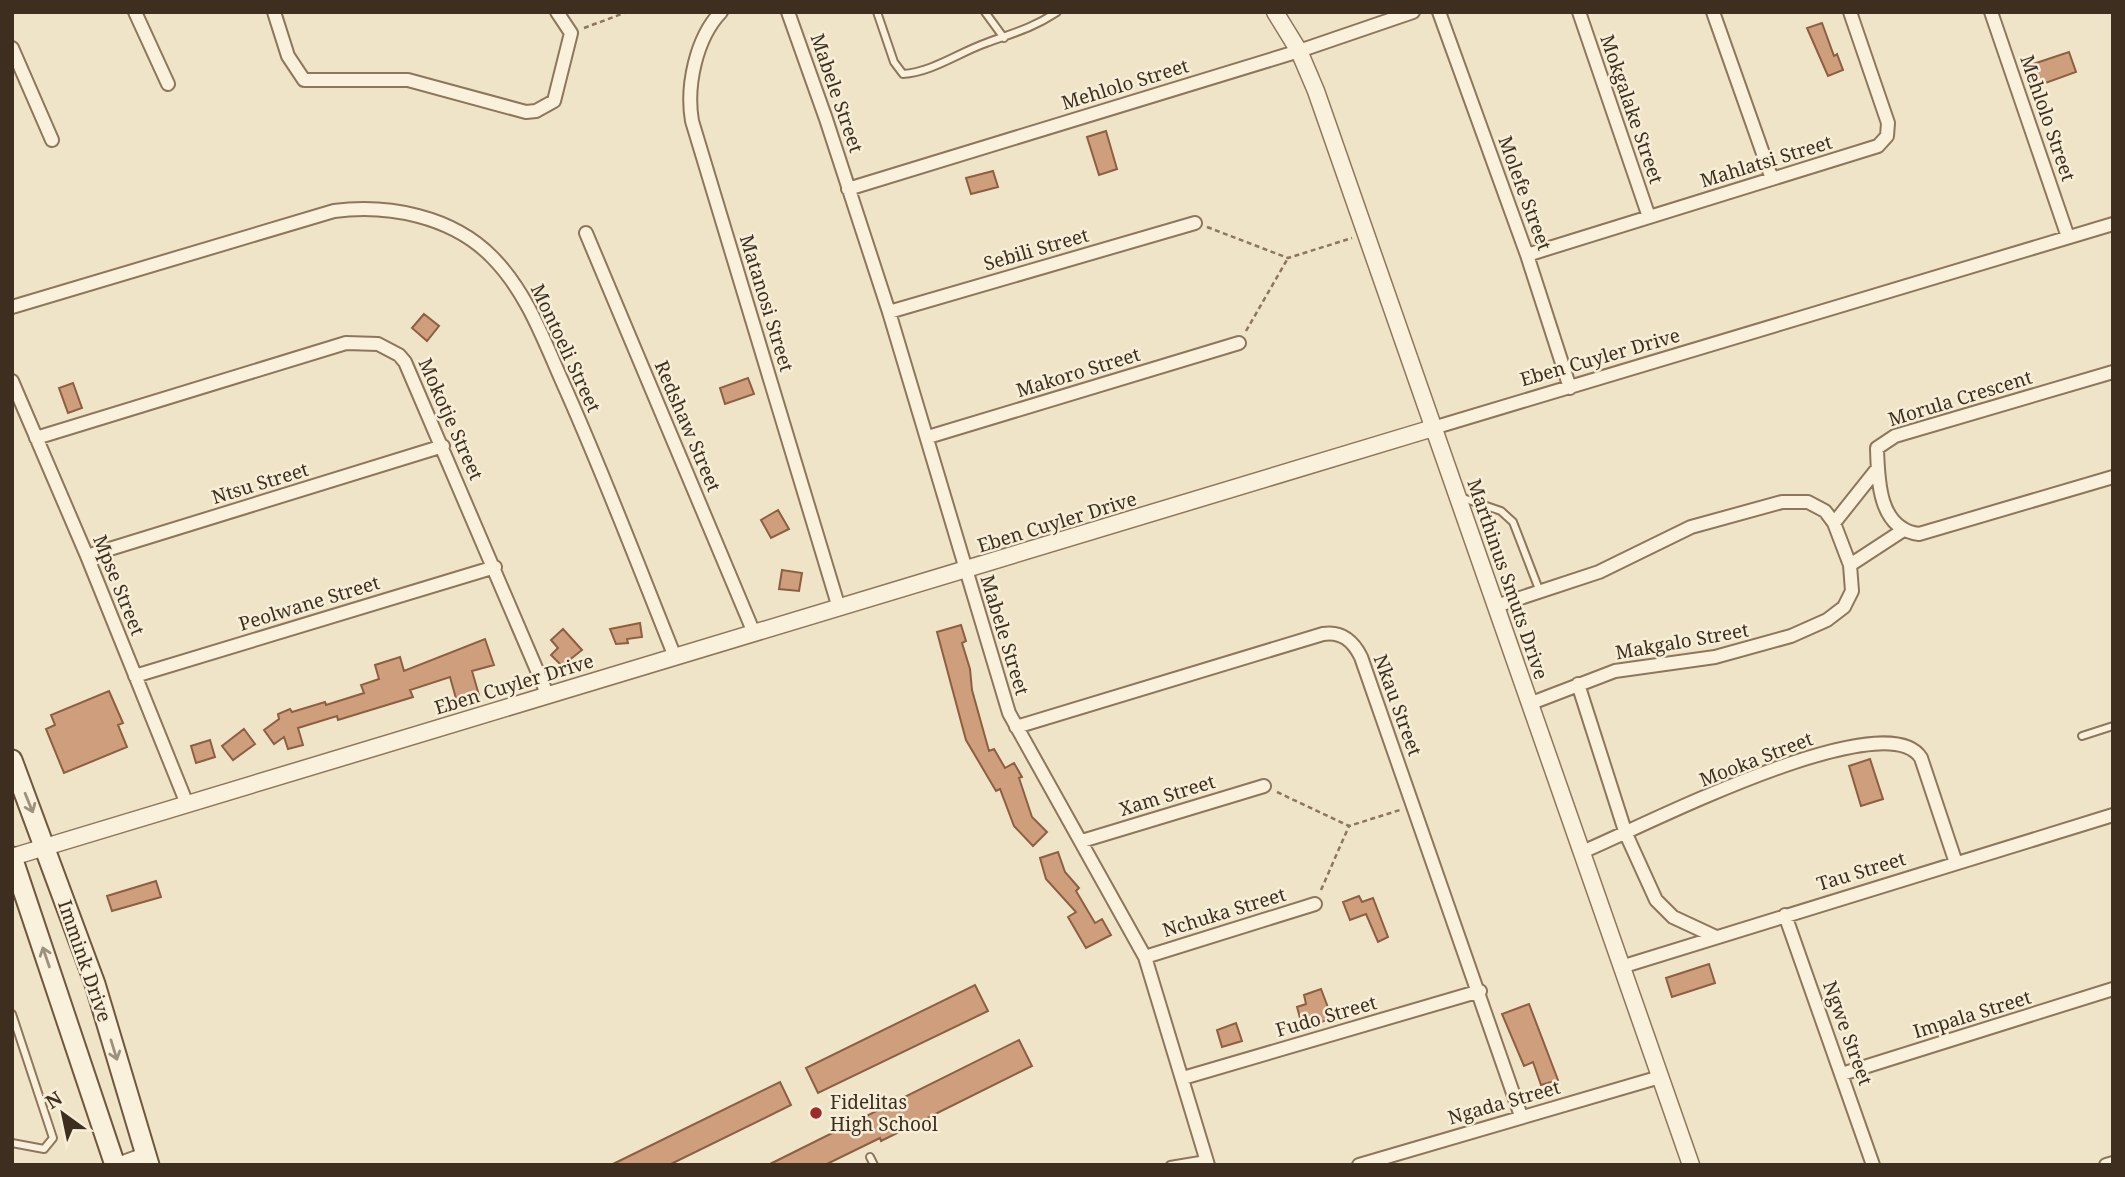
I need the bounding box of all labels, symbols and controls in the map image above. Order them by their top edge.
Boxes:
street label: Mabele Street [804,30,870,156]
street label: Mokgalake Street [1594,31,1670,187]
street label: Mehlolo Street [1058,52,1192,116]
street label: Mehlolo Street [2014,52,2082,185]
street label: Mahlatsi Street [1697,129,1835,193]
street label: Molefe Street [1492,132,1558,254]
street label: Sebili Street [980,222,1092,276]
street label: Matanosi Street [734,231,800,375]
street label: Montoeli Street [525,280,607,417]
street label: Eben Cuyler Drive [1517,322,1683,392]
street label: Makoro Street [1013,341,1143,403]
street label: Mokotje Street [412,354,490,484]
street label: Redshaw Street [649,357,727,496]
street label: Morula Crescent [1885,364,2035,432]
street label: Ntsu Street [208,456,312,510]
street label: Marthinus Smuts Drive [1461,475,1555,683]
street label: Eben Cuyler Drive [974,485,1140,559]
street label: Mpse Street [87,531,151,639]
street label: Peolwane Street [235,569,383,637]
street label: Mabele Street [974,572,1036,699]
street label: Makgalo Street [1613,616,1751,666]
street label: Eben Cuyler Drive [431,647,597,721]
street label: Nkau Street [1368,651,1429,760]
street label: Mooka Street [1696,725,1817,793]
street label: Xam Street [1116,768,1218,822]
one-way arrow [24,792,37,813]
street label: Tau Street [1813,845,1909,897]
street label: Nchuka Street [1159,881,1289,943]
street label: Immink Drive [52,897,118,1025]
one-way arrow [39,947,51,969]
street label: Ngwe Street [1817,977,1879,1089]
street label: Impala Street [1910,984,2034,1044]
street label: Fudo Street [1273,989,1380,1043]
one-way arrow [109,1038,122,1060]
street label: Ngada Street [1445,1073,1563,1130]
north arrow [28,1079,98,1149]
text: N [40,1085,67,1115]
place label: Fidelitas High School [830,1089,938,1137]
marker: Fidelitas High School [808,1105,824,1121]

